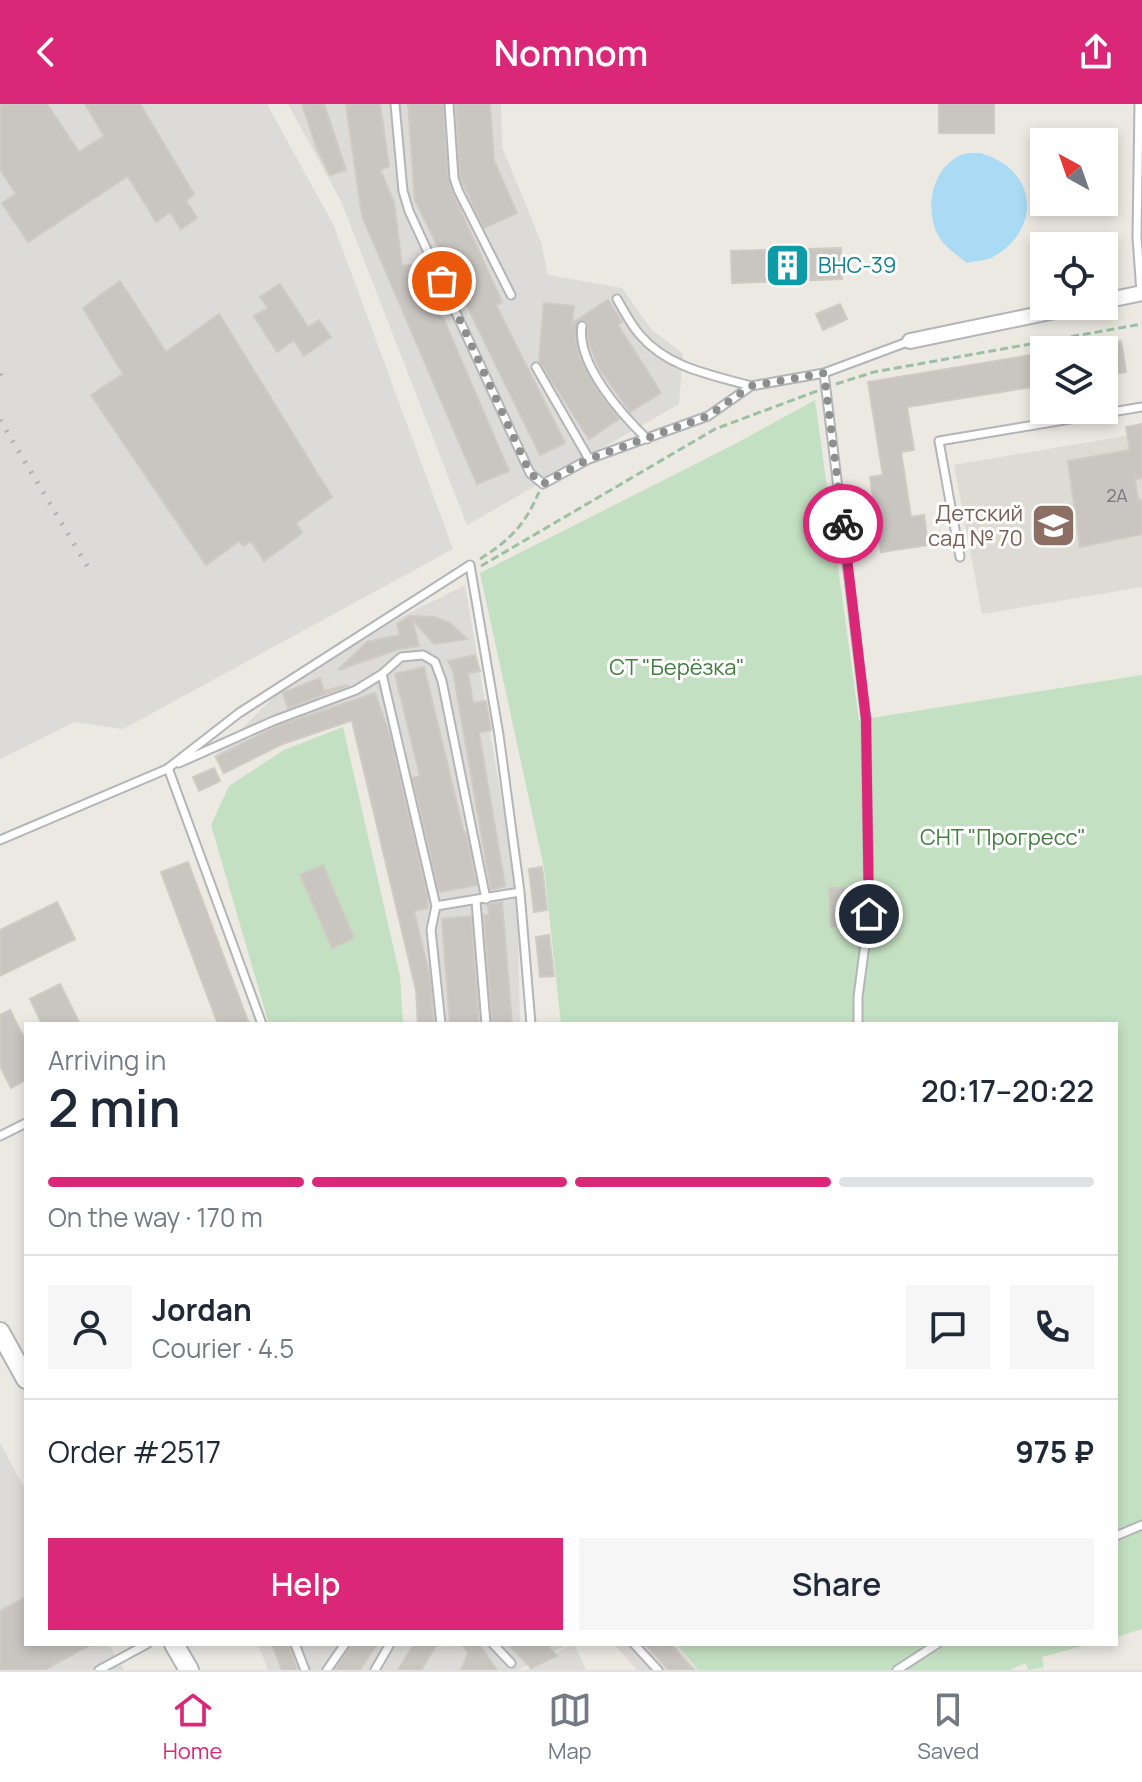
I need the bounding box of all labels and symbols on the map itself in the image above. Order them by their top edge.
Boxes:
north arrow [1030,128,1118,216]
building icon: ВНС-39 [763,241,811,289]
pin [408,247,476,315]
place label: ВНС-39 [818,250,896,280]
house number: 2А [1106,483,1128,507]
courier [803,484,883,564]
place label: Детский сад № 70 [928,498,1023,553]
school or university icon: Детский сад № 70 [1030,502,1078,550]
park label: СТ "Берёзка" [609,652,745,682]
park label: СНТ "Прогресс" [920,822,1086,852]
pin [835,880,903,948]

